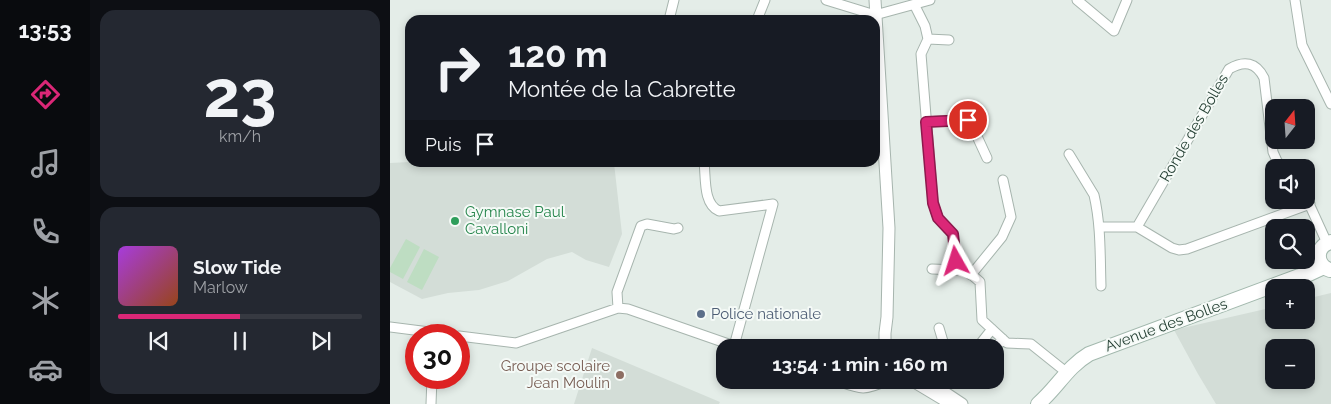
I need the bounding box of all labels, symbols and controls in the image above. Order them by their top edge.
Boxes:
text: 13:53 [18,17,72,43]
text: 120 m [508,34,608,75]
icon: right [425,35,490,100]
text: 23 [204,56,276,132]
street label: Ronde des Bolles [1156,71,1232,185]
text: Montée de la Cabrette [508,76,736,102]
icon: directions [28,77,63,112]
pin [947,99,989,141]
north arrow [1265,99,1315,149]
map controls [1265,99,1315,389]
icon: arrive [954,106,982,134]
text: km/h [219,127,261,146]
icon: arrive [471,130,499,158]
text: Puis [425,133,461,155]
icon: music [28,146,63,181]
button: sound [1265,159,1315,209]
place label: Gymnase Paul Cavalloni [465,203,566,238]
icon: phone [28,214,63,249]
marker: Gymnase Paul Cavalloni [449,215,461,227]
button: search [1265,219,1315,269]
position arrow [929,234,981,286]
text: Slow Tide [193,256,282,278]
text: Marlow [193,278,248,297]
button: + [1265,279,1315,329]
icon: climate [28,283,63,318]
street label: Avenue des Bolles [1102,295,1230,355]
place label: Police nationale [711,305,821,323]
marker: Police nationale [695,308,707,320]
speed limit sign: 30 [405,324,470,389]
icon: previous [145,327,173,355]
icon: pause [226,327,254,355]
icon: next [307,327,335,355]
button: − [1265,339,1315,389]
icon: car [28,352,63,387]
text: 13:54 · 1 min · 160 m [772,353,948,375]
place label: Groupe scolaire Jean Moulin [501,357,610,392]
marker: Groupe scolaire Jean Moulin [614,369,626,381]

